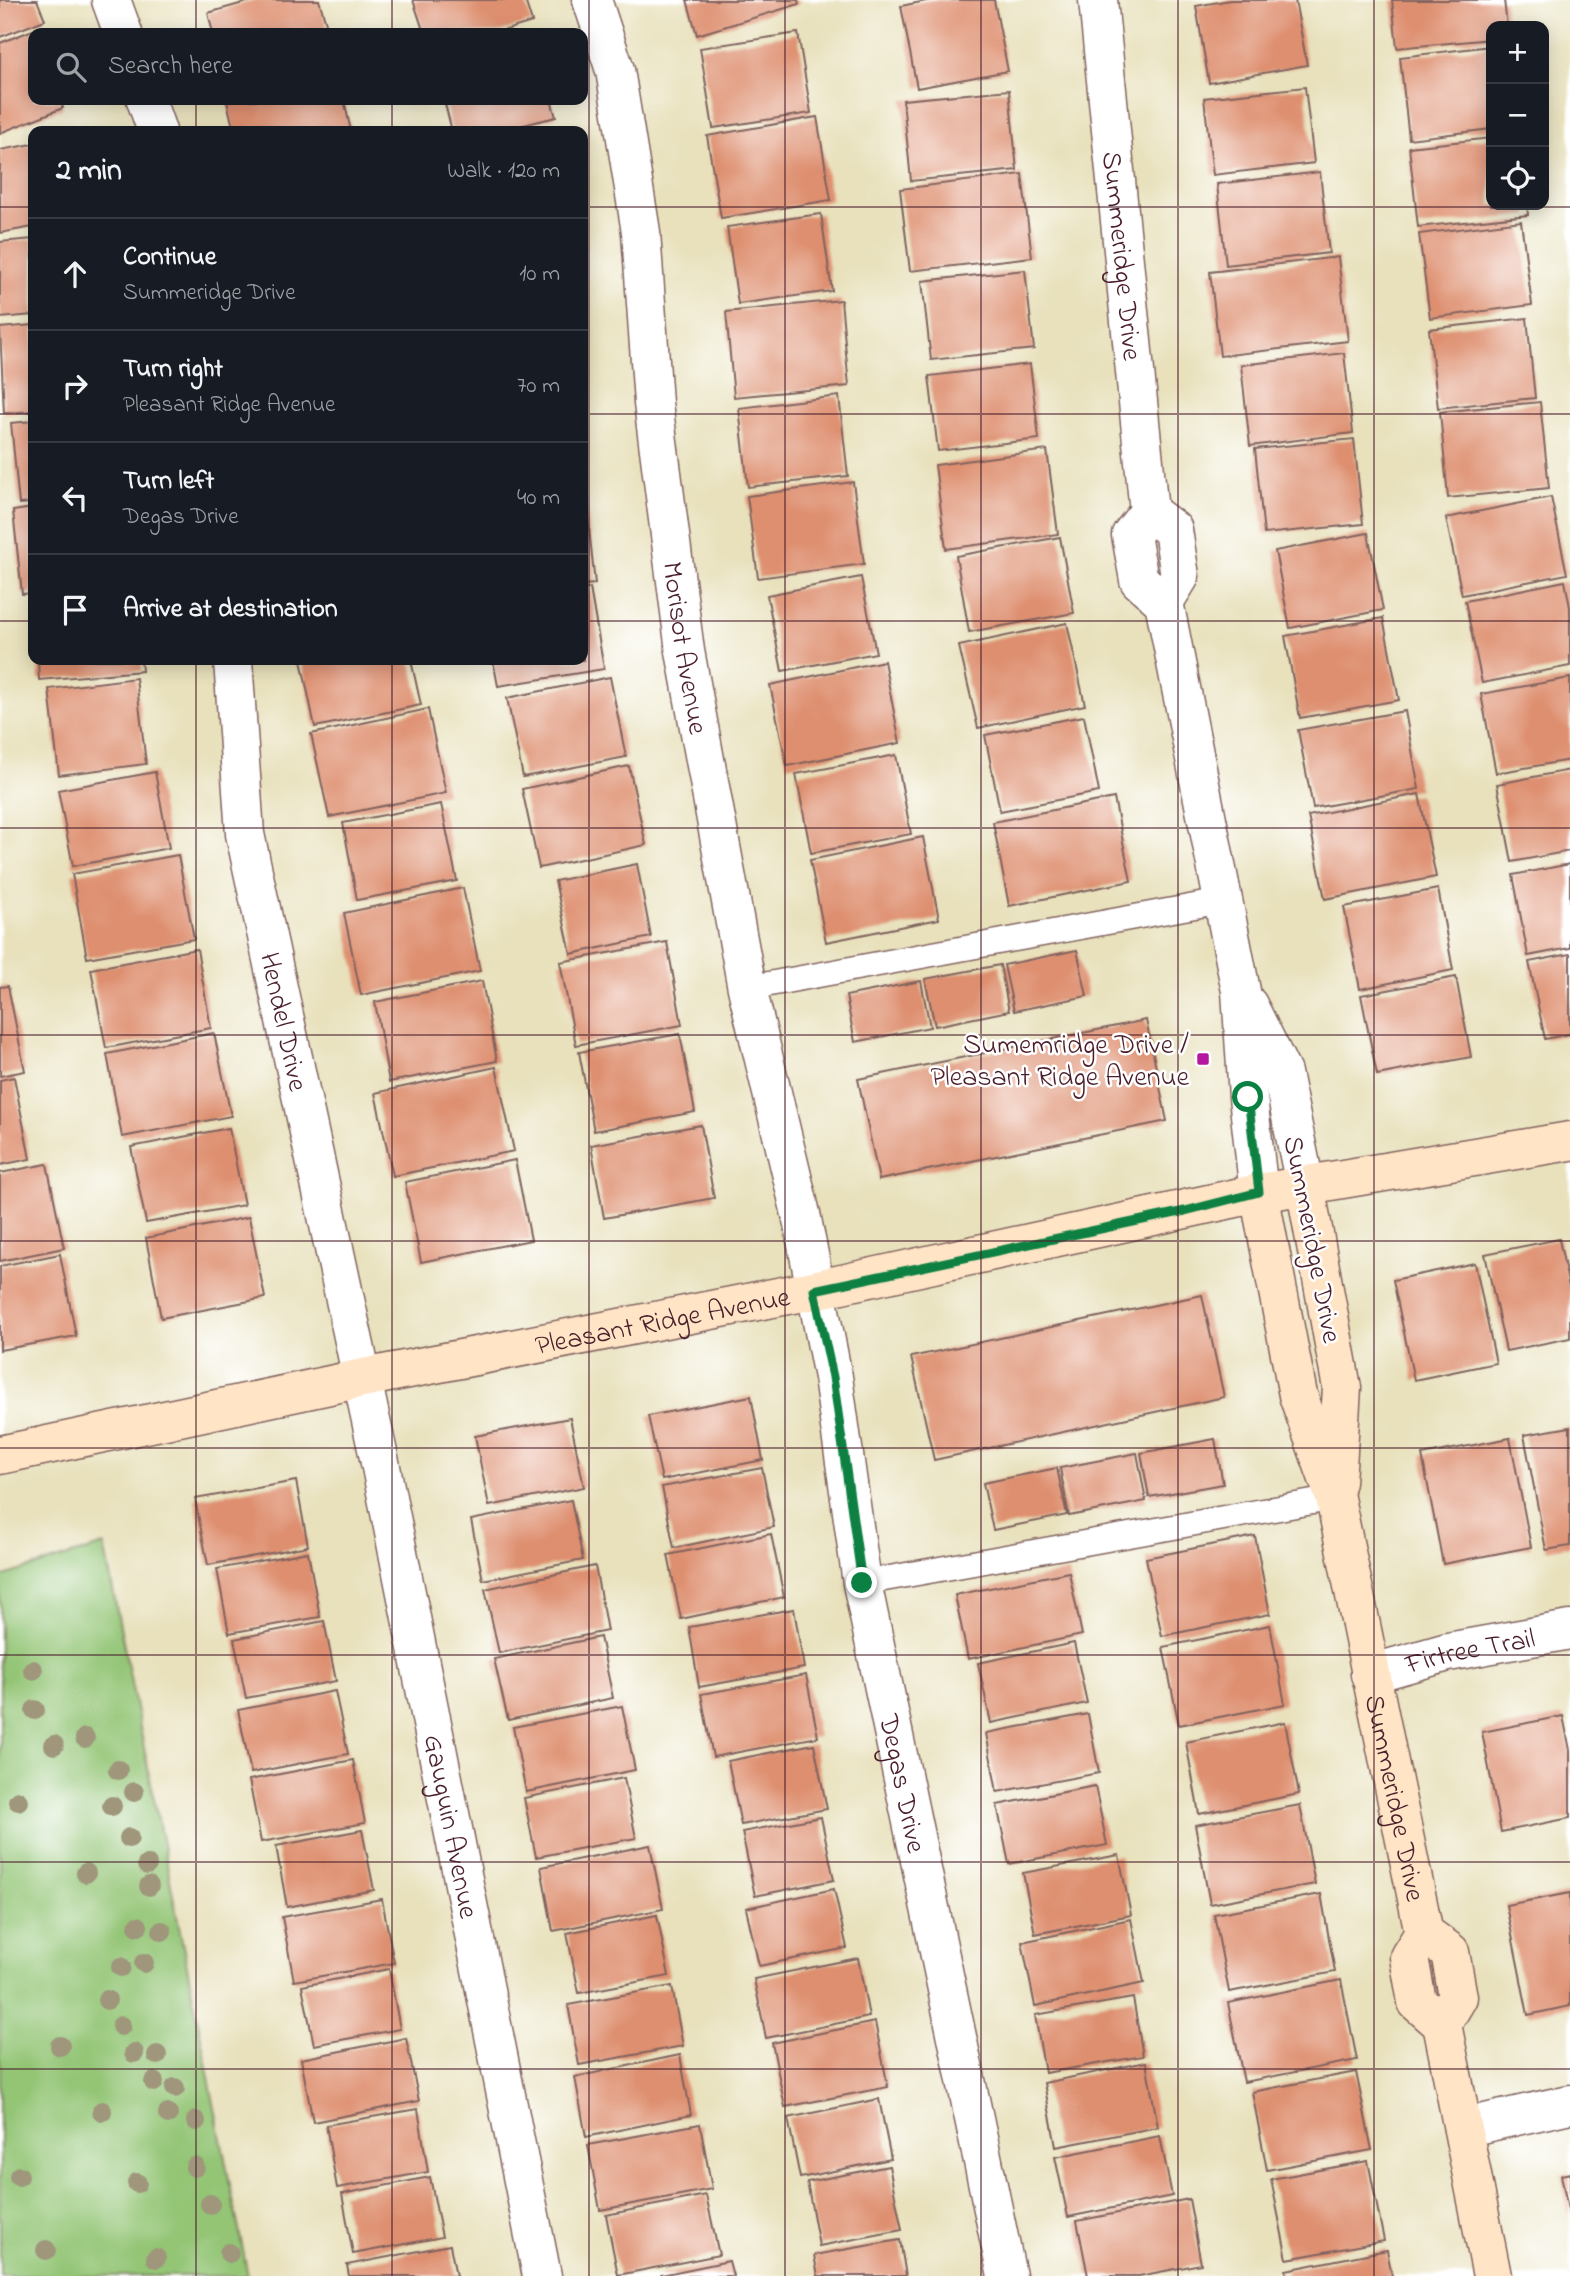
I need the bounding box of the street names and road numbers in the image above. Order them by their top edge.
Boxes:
street label: Summeridge Drive [1089,150,1151,363]
street label: Morisot Avenue [650,559,717,738]
street label: Hendel Drive [247,949,317,1096]
street label: Summeridge Drive [1270,1133,1351,1347]
street label: Pleasant Ridge Avenue [532,1278,794,1368]
street label: Firtree Trail [1400,1620,1539,1687]
street label: Summeridge Drive [1352,1691,1434,1906]
street label: Degas Drive [866,1710,935,1857]
street label: Gauguin Avenue [411,1731,487,1923]

